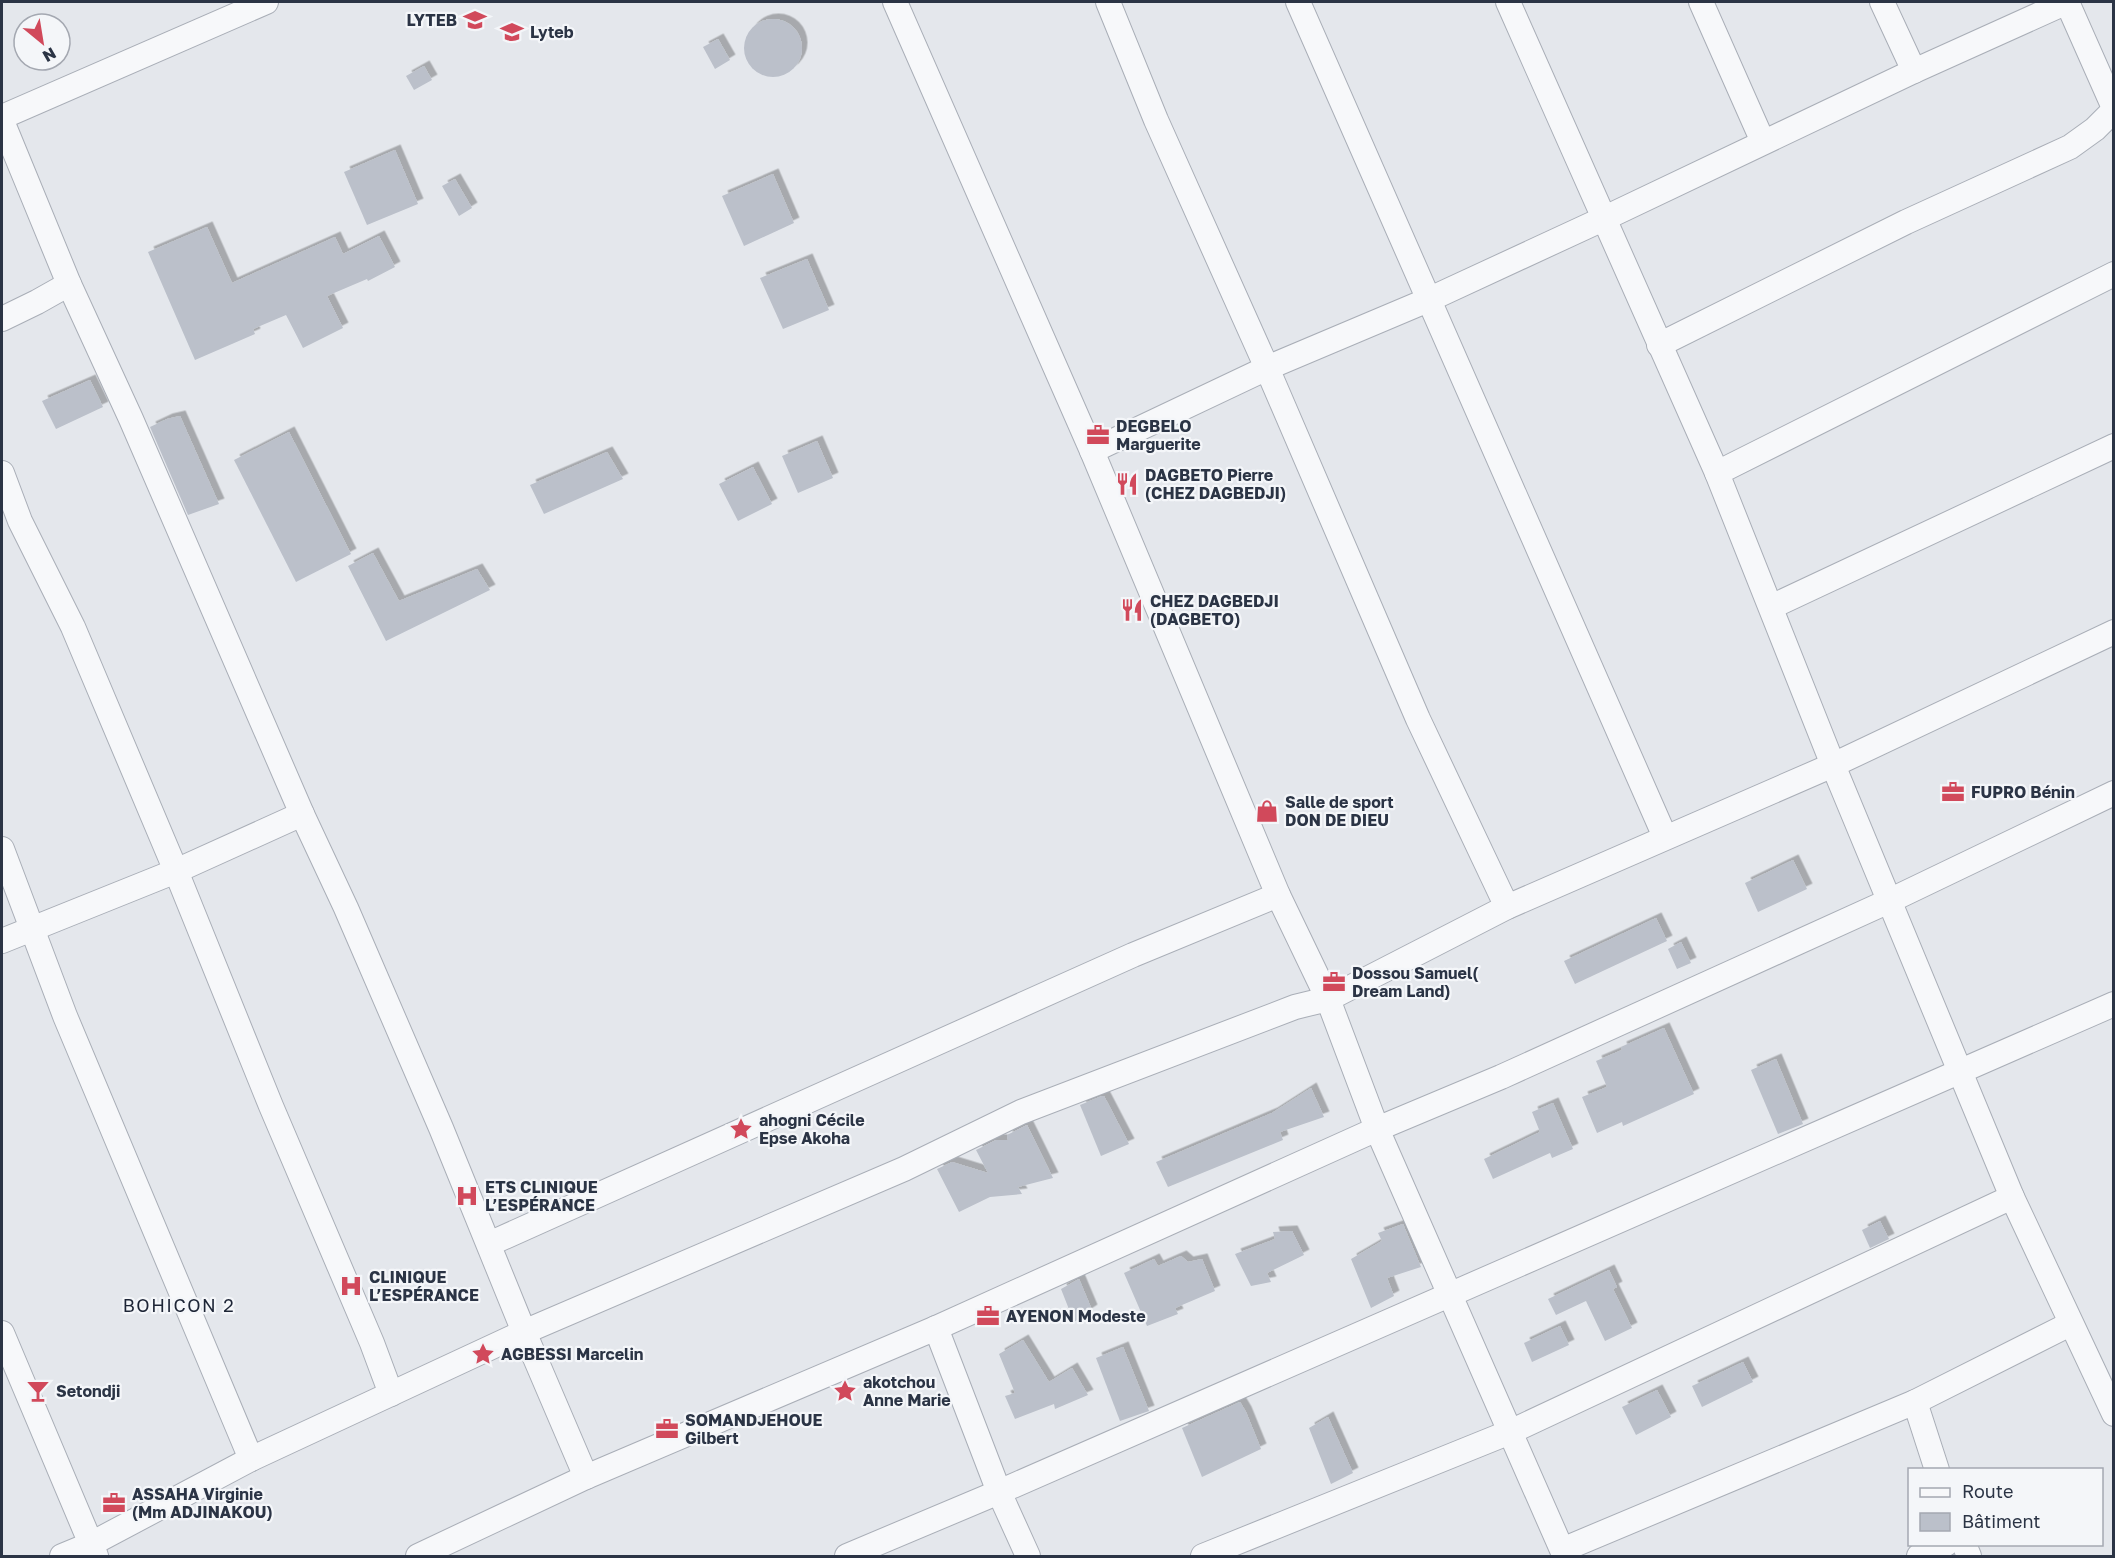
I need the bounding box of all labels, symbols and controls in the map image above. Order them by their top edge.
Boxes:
school or university icon: LYTEB [462,7,488,33]
place label: LYTEB [406,10,457,30]
north arrow [12,12,72,72]
school or university icon: Lyteb [499,19,525,45]
place label: Lyteb [530,22,574,42]
text: N [39,43,60,67]
place label: DEGBELO Marguerite [1116,416,1201,454]
office icon: DEGBELO Marguerite [1085,422,1111,448]
place label: DAGBETO Pierre (CHEZ DAGBEDJI) [1145,465,1286,503]
restaurant icon: DAGBETO Pierre (CHEZ DAGBEDJI) [1114,471,1140,497]
place label: CHEZ DAGBEDJI (DAGBETO) [1150,591,1279,629]
restaurant icon: CHEZ DAGBEDJI (DAGBETO) [1119,597,1145,623]
office icon: FUPRO Bénin [1940,779,1966,805]
place label: FUPRO Bénin [1971,782,2075,802]
place label: Salle de sport DON DE DIEU [1285,792,1394,830]
shop icon: Salle de sport DON DE DIEU [1254,798,1280,824]
place label: Dossou Samuel( Dream Land) [1352,963,1479,1001]
office icon: Dossou Samuel( Dream Land) [1321,969,1347,995]
place label: ahogni Cécile Epse Akoha [759,1110,865,1148]
place icon: ahogni Cécile Epse Akoha [728,1116,754,1142]
place label: ETS CLINIQUE L’ESPÉRANCE [485,1177,598,1215]
hospital icon: ETS CLINIQUE L’ESPÉRANCE [454,1183,480,1209]
place label: CLINIQUE L’ESPÉRANCE [369,1267,479,1305]
hospital icon: CLINIQUE L’ESPÉRANCE [338,1273,364,1299]
district label: BOHICON 2 [123,1294,235,1316]
office icon: AYENON Modeste [975,1303,1001,1329]
place label: AYENON Modeste [1006,1306,1146,1326]
place icon: AGBESSI Marcelin [470,1341,496,1367]
place label: AGBESSI Marcelin [501,1344,644,1364]
place label: akotchou Anne Marie [863,1372,951,1410]
bar icon: Setondji [25,1378,51,1404]
place icon: akotchou Anne Marie [832,1378,858,1404]
place label: Setondji [56,1381,120,1401]
place label: SOMANDJEHOUE Gilbert [685,1410,823,1448]
office icon: SOMANDJEHOUE Gilbert [654,1416,680,1442]
legend [1908,1468,2103,1546]
text: Route [1962,1480,2013,1502]
place label: ASSAHA Virginie (Mm ADJINAKOU) [132,1484,273,1522]
office icon: ASSAHA Virginie (Mm ADJINAKOU) [101,1490,127,1516]
text: Bâtiment [1962,1510,2041,1532]

